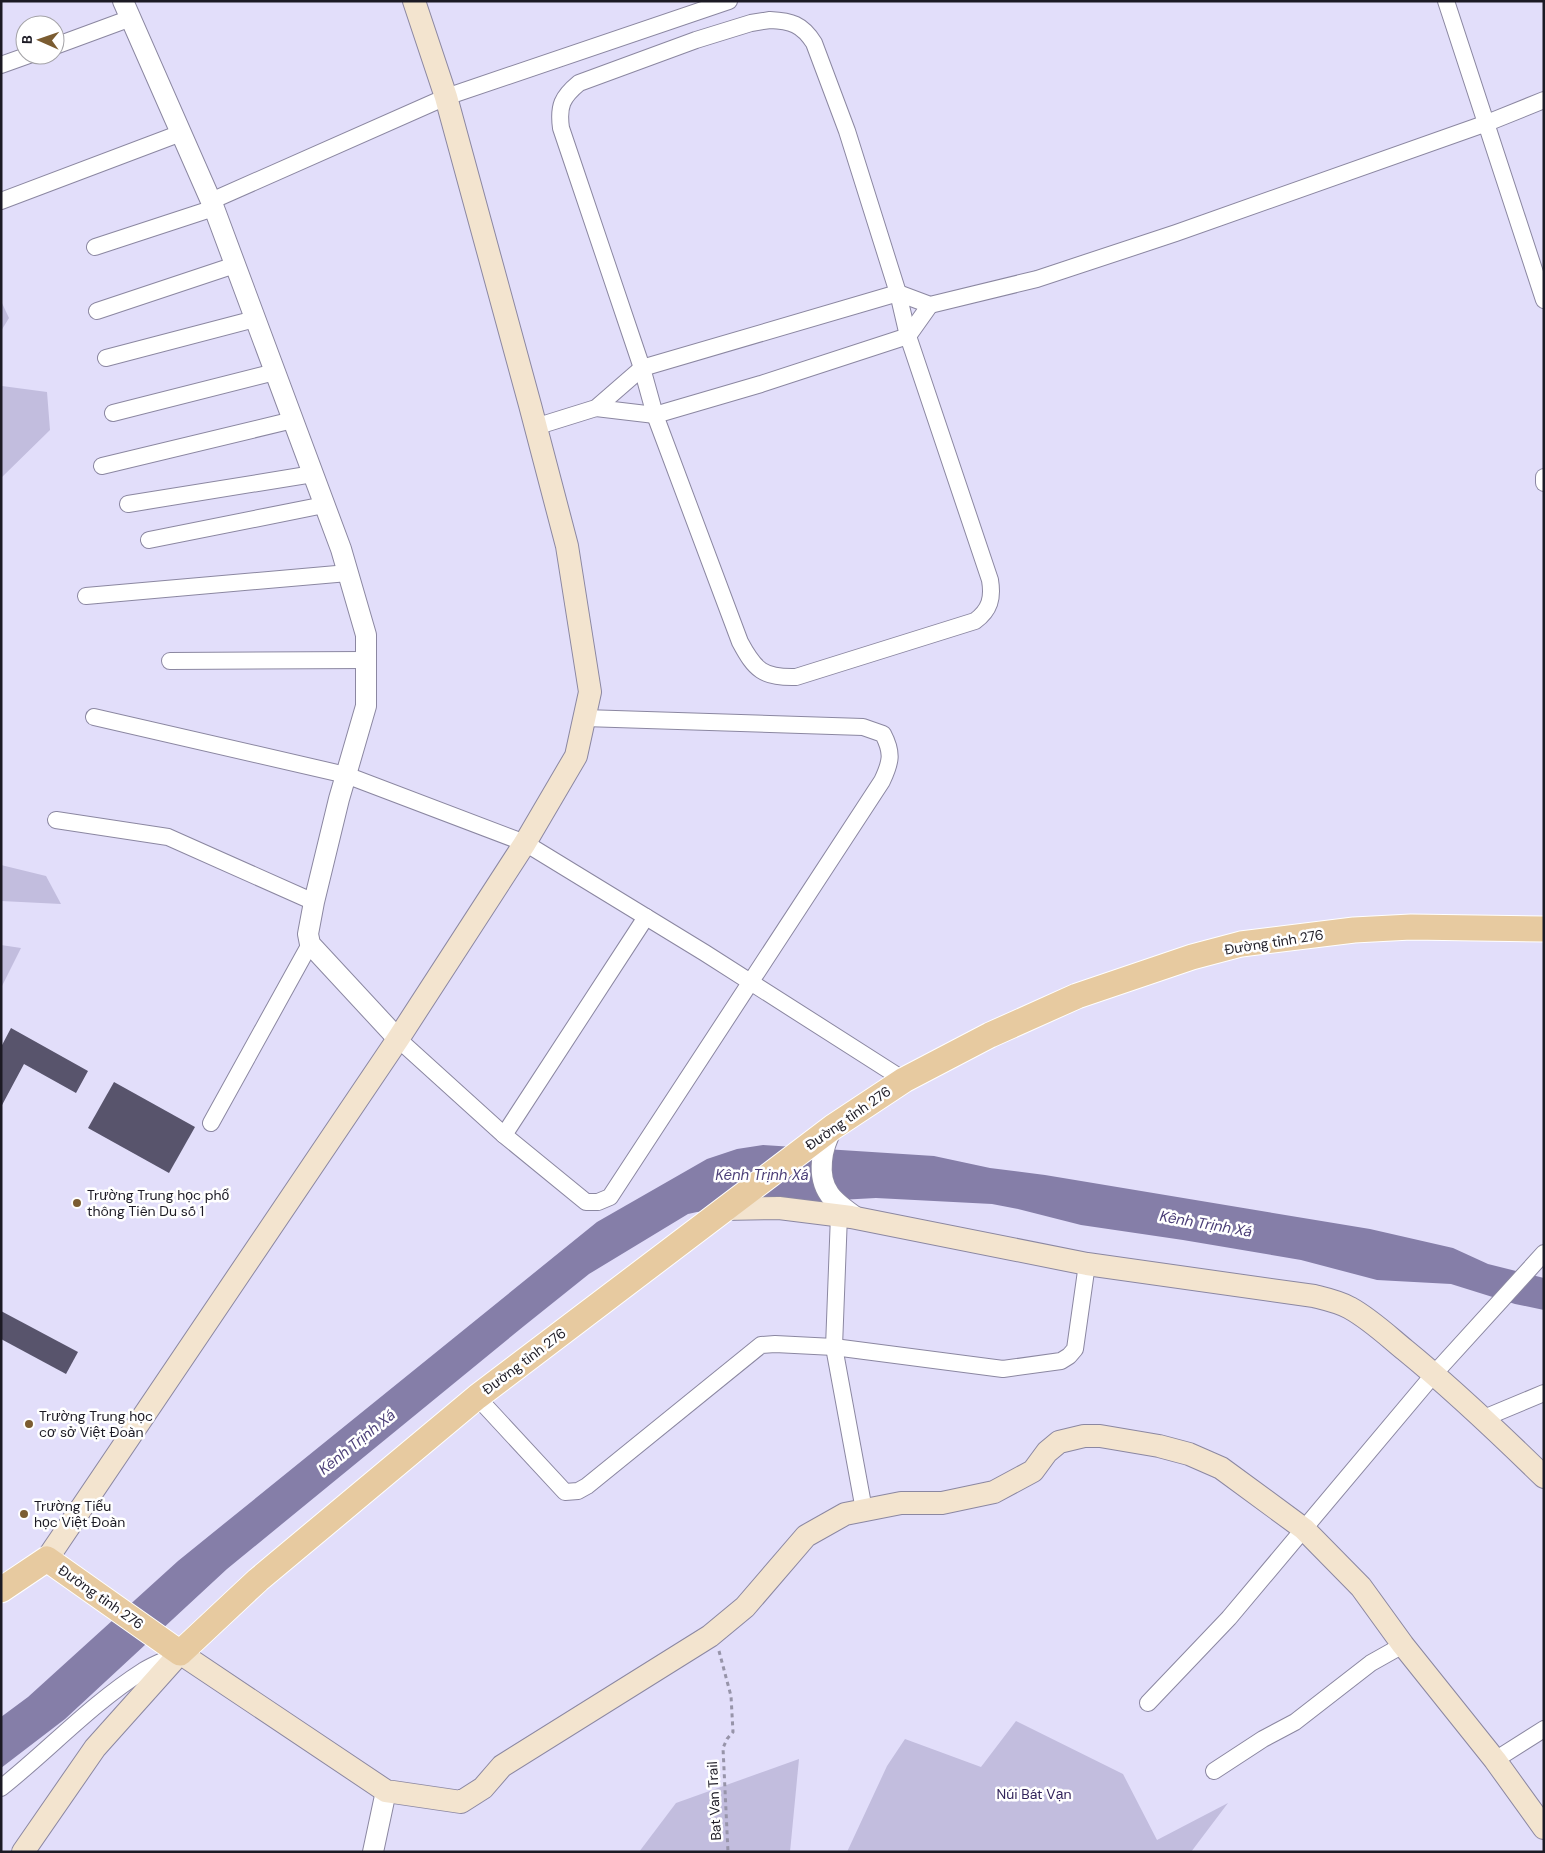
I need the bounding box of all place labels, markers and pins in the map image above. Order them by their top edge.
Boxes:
place label: Trường Trung học phổ thông Tiên Du số 1 [87,1186,230,1220]
marker: Trường Trung học phổ thông Tiên Du số 1 [71,1197,83,1209]
place label: Trường Trung học cơ sở Việt Đoàn [39,1407,153,1441]
marker: Trường Trung học cơ sở Việt Đoàn [23,1418,35,1430]
place label: Trường Tiểu học Việt Đoàn [34,1497,125,1531]
marker: Trường Tiểu học Việt Đoàn [18,1508,30,1520]

